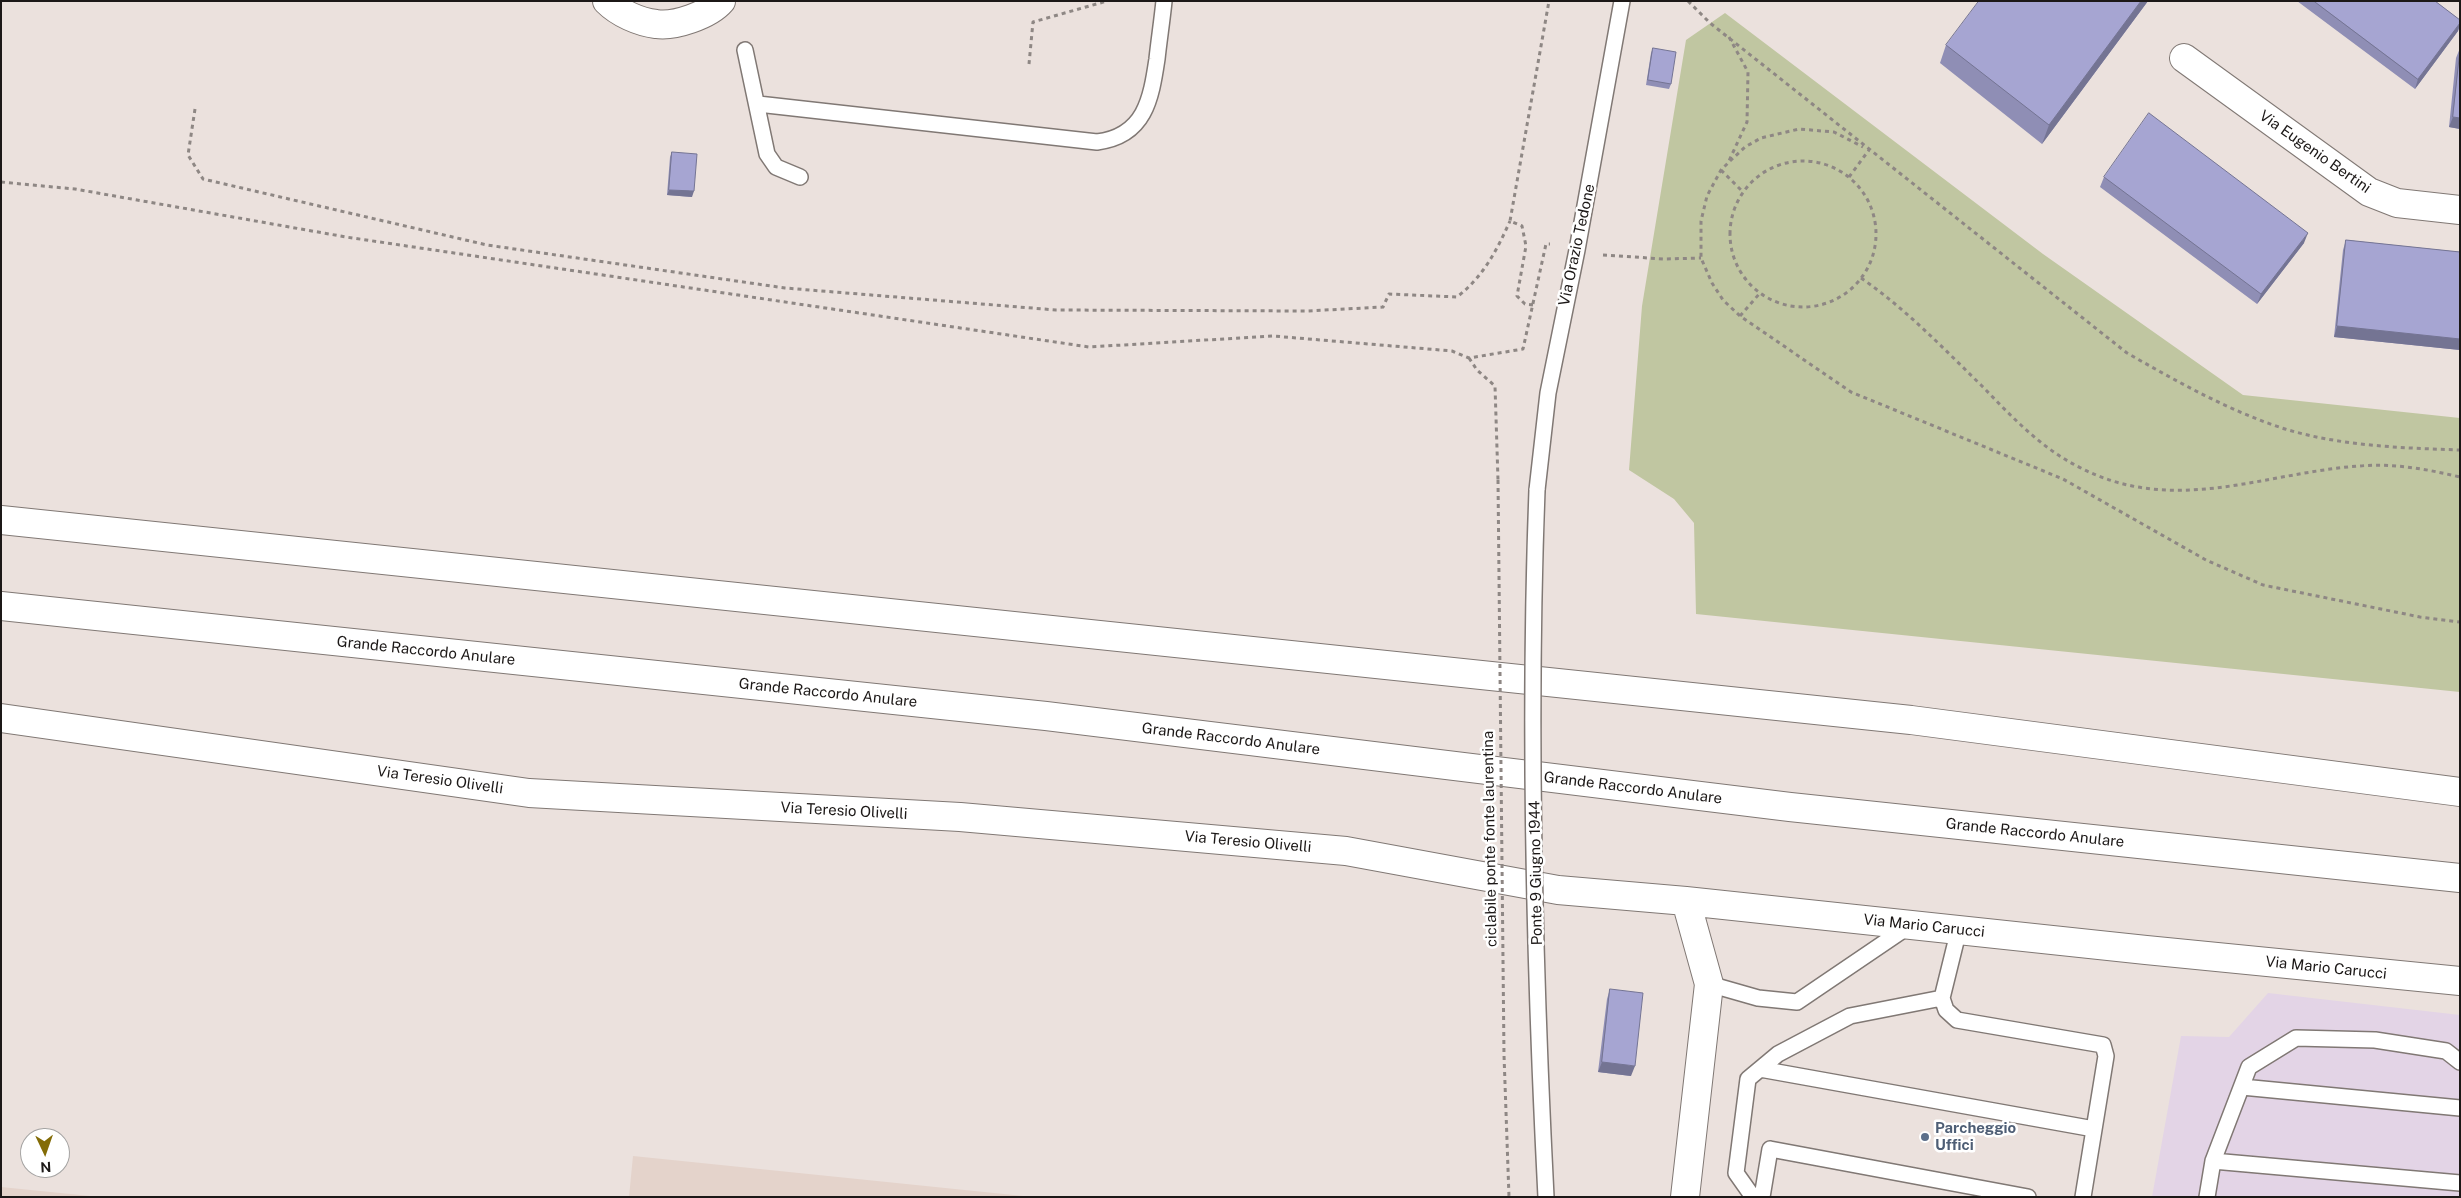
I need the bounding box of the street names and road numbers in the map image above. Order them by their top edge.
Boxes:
street label: Via Eugenio Bertini [2256,107,2374,197]
street label: Via Orazio Tedone [1555,182,1599,308]
street label: Grande Raccordo Anulare [336,633,516,669]
street label: Grande Raccordo Anulare [738,675,918,711]
street label: Grande Raccordo Anulare [1141,719,1321,759]
street label: ciclabile ponte fonte laurentina [1479,731,1501,947]
street label: Via Teresio Olivelli [376,762,504,798]
street label: Grande Raccordo Anulare [1543,768,1723,808]
street label: Via Teresio Olivelli [780,799,908,823]
street label: Ponte 9 Giugno 1944 [1526,800,1546,946]
street label: Grande Raccordo Anulare [1945,815,2125,851]
street label: Via Teresio Olivelli [1184,827,1312,857]
street label: Via Mario Carucci [1862,911,1986,941]
street label: Via Mario Carucci [2264,953,2388,983]

